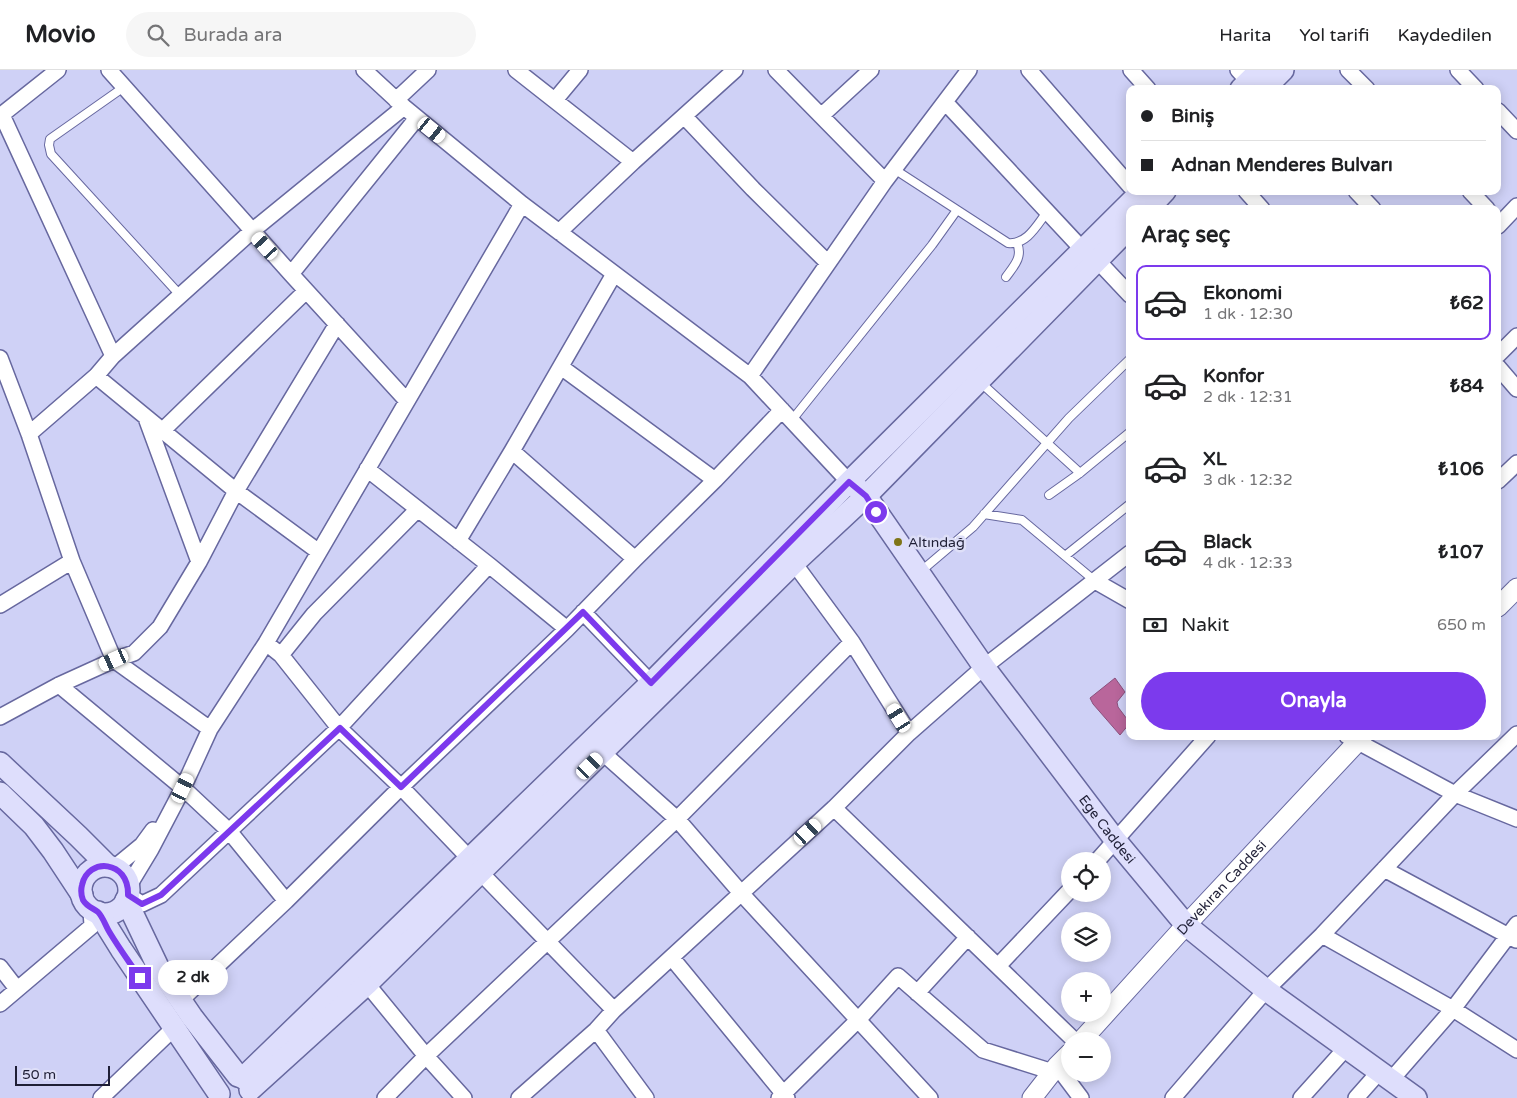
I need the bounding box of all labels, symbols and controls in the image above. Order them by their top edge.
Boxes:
search box [126,12,476,57]
text: Movio [25,20,96,49]
icon: search [144,21,172,49]
text: Burada ara [184,24,282,46]
text: Harita [1219,24,1271,46]
text: Yol tarifi [1299,24,1369,46]
text: Kaydedilen [1397,24,1492,46]
text: Biniş [1171,105,1214,127]
car [415,115,448,145]
text: Adnan Menderes Bulvarı [1171,154,1393,176]
text: Araç seç [1141,222,1230,248]
car [249,230,280,262]
icon: car [1143,280,1188,325]
text: Ekonomi [1203,282,1282,304]
text: ₺62 [1450,292,1484,314]
text: 1 dk · 12:30 [1203,304,1293,324]
icon: car [1143,363,1188,408]
text: Konfor [1203,365,1264,387]
text: ₺84 [1450,375,1484,397]
text: 2 dk · 12:31 [1203,387,1293,407]
icon: car [1143,446,1188,491]
text: XL [1203,448,1227,470]
text: ₺106 [1438,458,1484,480]
text: 3 dk · 12:32 [1203,470,1293,490]
route start [865,501,887,523]
icon: car [1143,529,1188,574]
text: Black [1203,531,1252,553]
place label: Altındağ [908,534,965,551]
marker: Altındağ [892,536,904,548]
text: ₺107 [1438,541,1484,563]
text: 4 dk · 12:33 [1203,553,1293,573]
icon: cash [1141,611,1169,639]
text: Nakit [1181,614,1229,636]
text: 650 m [1437,615,1486,635]
car [97,647,130,673]
button: Onayla [1141,672,1486,730]
car [884,701,913,735]
car [574,750,605,782]
car [169,771,196,805]
street label: Ege Caddesi [1075,791,1140,867]
car [791,816,824,848]
street label: Devekıran Caddesi [1173,837,1270,938]
map controls [1061,852,1111,1082]
button: locate [1061,852,1111,902]
button: layers [1061,912,1111,962]
callout: 2 dk [158,960,228,996]
route end [129,967,151,989]
text: 2 dk [176,967,210,987]
button: + [1061,972,1111,1022]
button: − [1061,1032,1111,1082]
scale bar [15,1063,110,1086]
text: 50 m [22,1066,56,1083]

